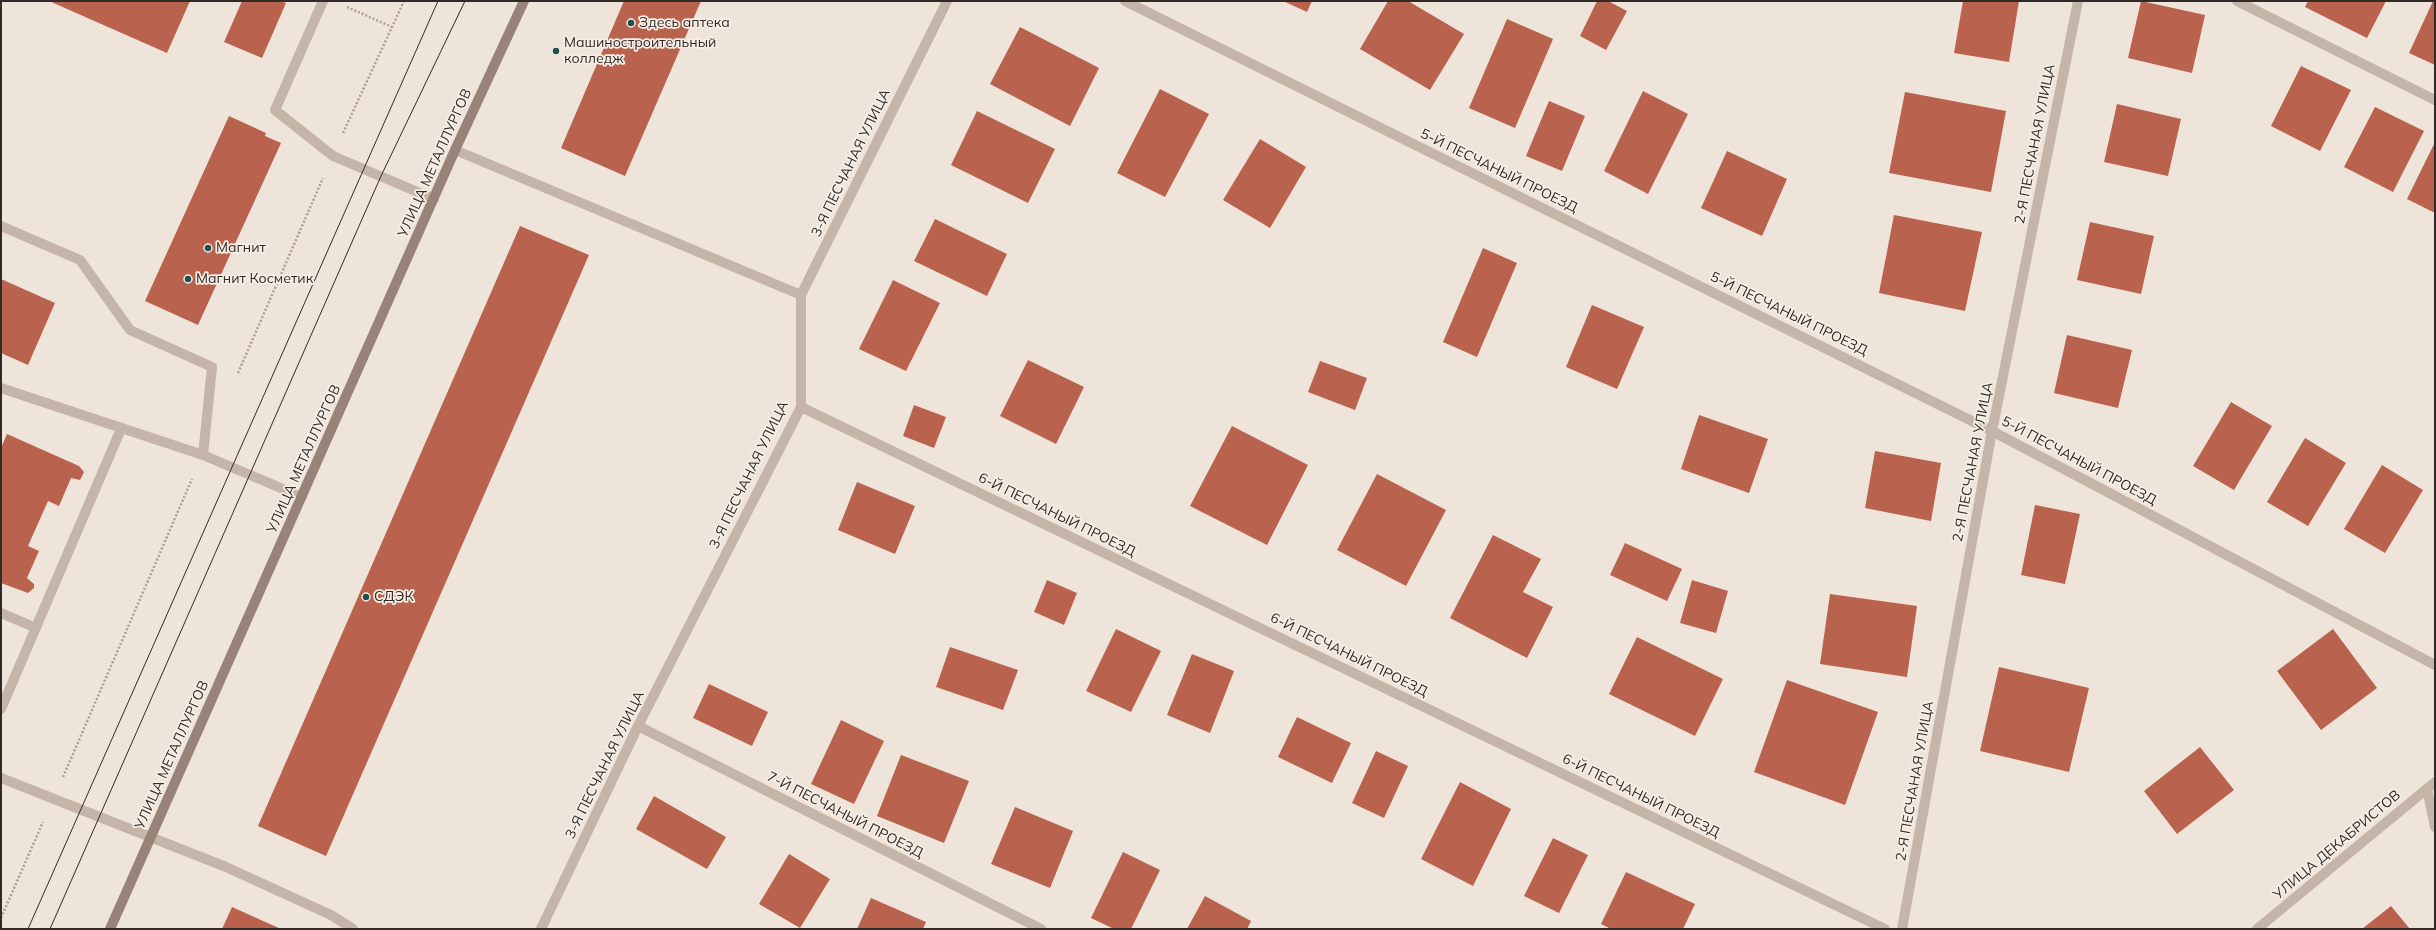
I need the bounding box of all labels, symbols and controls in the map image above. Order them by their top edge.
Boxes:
place label: Здесь аптека [639,15,730,31]
marker: Здесь аптека [626,18,636,28]
place label: Машиностроительный колледж [564,35,716,68]
marker: Машиностроительный колледж [551,46,561,56]
street label: 2-Я ПЕСЧАНАЯ УЛИЦА [2011,63,2059,225]
street label: УЛИЦА МЕТАЛЛУРГОВ [395,86,475,240]
street label: 3-Я ПЕСЧАНАЯ УЛИЦА [808,86,894,240]
street label: 5-Й ПЕСЧАНЫЙ ПРОЕЗД [1418,126,1580,216]
place label: Магнит [216,240,266,256]
marker: Магнит [203,243,213,253]
street label: 5-Й ПЕСЧАНЫЙ ПРОЕЗД [1708,269,1870,359]
place label: Магнит Косметик [196,271,313,287]
marker: Магнит Косметик [183,274,193,284]
street label: 2-Я ПЕСЧАНАЯ УЛИЦА [1949,381,1997,543]
street label: УЛИЦА МЕТАЛЛУРГОВ [264,382,344,536]
street label: 3-Я ПЕСЧАНАЯ УЛИЦА [706,398,792,552]
street label: 5-Й ПЕСЧАНЫЙ ПРОЕЗД [1999,413,2159,509]
street label: 6-Й ПЕСЧАНЫЙ ПРОЕЗД [976,470,1138,560]
place label: СДЭК [374,589,414,605]
marker: СДЭК [361,592,371,602]
street label: 6-Й ПЕСЧАНЫЙ ПРОЕЗД [1268,610,1430,700]
street label: УЛИЦА МЕТАЛЛУРГОВ [132,678,212,832]
street label: 3-Я ПЕСЧАНАЯ УЛИЦА [562,688,648,842]
street label: 2-Я ПЕСЧАНАЯ УЛИЦА [1893,700,1937,862]
street label: 6-Й ПЕСЧАНЫЙ ПРОЕЗД [1560,751,1722,841]
street label: 7-Й ПЕСЧАНЫЙ ПРОЕЗД [764,768,926,862]
street label: УЛИЦА ДЕКАБРИСТОВ [2270,787,2404,903]

